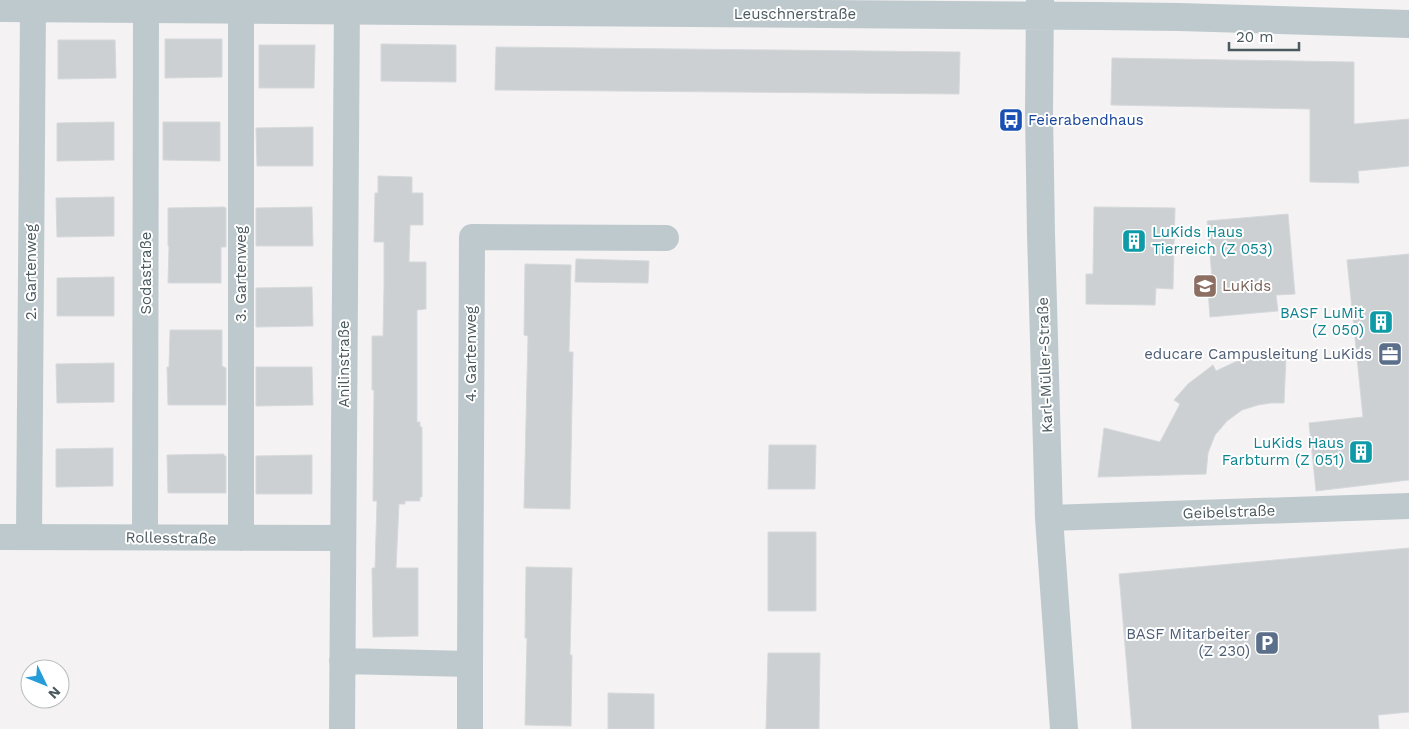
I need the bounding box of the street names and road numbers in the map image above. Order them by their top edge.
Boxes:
street label: Leuschnerstraße [734,5,856,23]
street label: 2. Gartenweg [22,224,40,320]
street label: 3. Gartenweg [232,226,250,322]
street label: Sodastraße [137,231,155,315]
street label: Karl-Müller-Straße [1034,297,1056,433]
street label: 4. Gartenweg [462,306,480,402]
street label: Anilinstraße [335,320,353,408]
street label: Geibelstraße [1182,501,1276,523]
street label: Rollesstraße [125,528,217,548]

